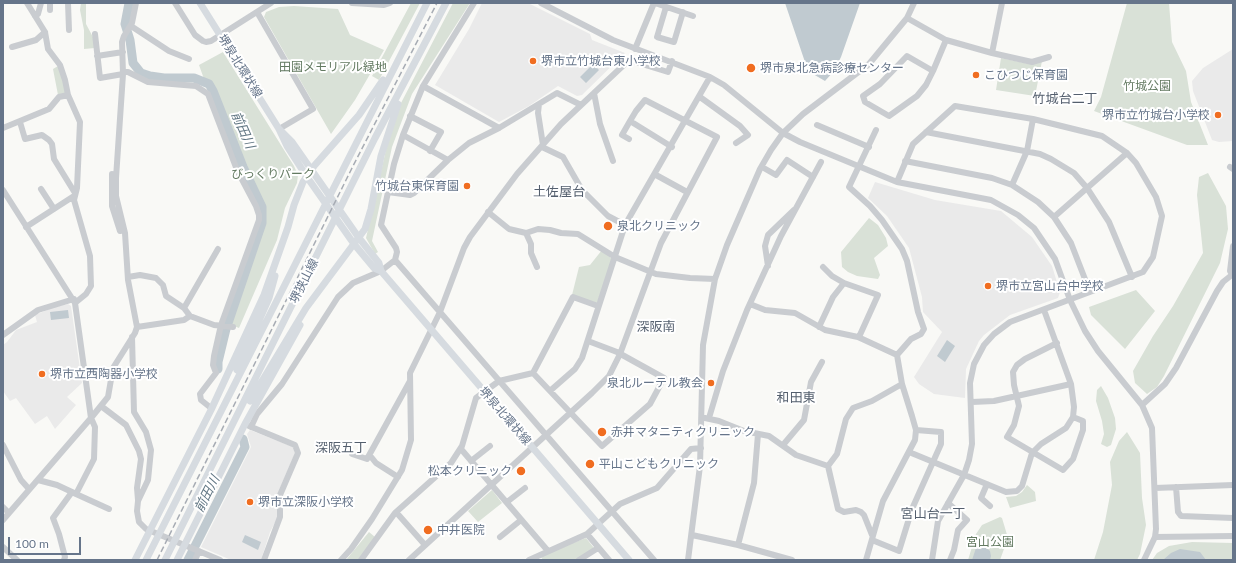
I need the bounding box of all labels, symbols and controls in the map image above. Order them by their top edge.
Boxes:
street label: 堺泉北環状線 [215,32,265,100]
place label: 堺市立竹城台東小学校 [541,54,661,68]
marker: 堺市立竹城台東小学校 [528,56,538,66]
park label: 田園メモリアル緑地 [279,60,387,74]
place label: 堺市泉北急病診療センター [760,61,904,75]
marker: 堺市泉北急病診療センター [745,62,757,74]
place label: こひつじ保育園 [984,68,1068,82]
marker: こひつじ保育園 [971,70,981,80]
park label: 竹城公園 [1123,79,1171,93]
district label: 竹城台二丁 [1033,91,1097,107]
place label: 堺市立竹城台小学校 [1102,108,1210,122]
water label: 前田川 [228,109,258,151]
marker: 堺市立竹城台小学校 [1213,110,1223,120]
park label: びっくりパーク [231,167,315,181]
place label: 竹城台東保育園 [375,179,459,193]
marker: 竹城台東保育園 [462,181,472,191]
district label: 土佐屋台 [533,184,585,200]
place label: 泉北クリニック [617,219,701,233]
marker: 泉北クリニック [602,220,614,232]
street label: 堺狭山線 [287,256,321,306]
place label: 堺市立宮山台中学校 [996,279,1104,293]
marker: 堺市立宮山台中学校 [983,281,993,291]
district label: 深阪南 [637,319,675,335]
place label: 堺市立西陶器小学校 [50,367,158,381]
marker: 堺市立西陶器小学校 [37,369,47,379]
place label: 泉北ルーテル教会 [607,376,703,390]
marker: 泉北ルーテル教会 [706,378,716,388]
street label: 堺泉北環状線 [476,384,534,448]
district label: 和田東 [777,390,815,406]
place label: 赤井マタニティクリニック [611,425,755,439]
marker: 赤井マタニティクリニック [596,426,608,438]
district label: 深阪五丁 [315,440,367,456]
place label: 平山こどもクリニック [599,457,719,471]
marker: 平山こどもクリニック [584,458,596,470]
place label: 松本クリニック [428,464,512,478]
marker: 松本クリニック [515,465,527,477]
water label: 前田川 [191,473,223,515]
place label: 堺市立深阪小学校 [258,495,354,509]
marker: 堺市立深阪小学校 [245,497,255,507]
district label: 宮山台一丁 [901,506,965,522]
place label: 中井医院 [437,523,485,537]
marker: 中井医院 [422,524,434,536]
scale bar [10,529,83,555]
park label: 宮山公園 [966,535,1014,549]
text: 100 m [15,536,49,551]

